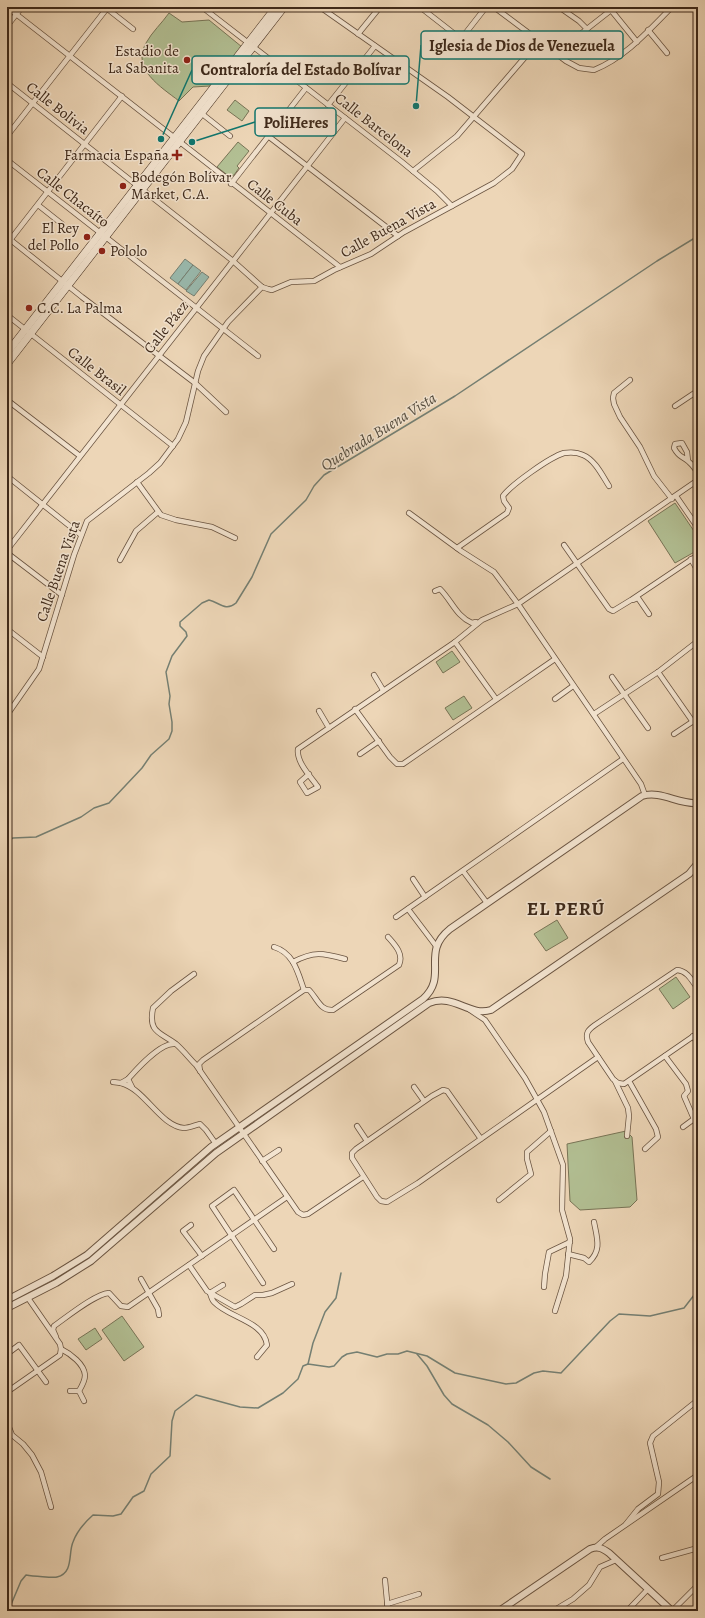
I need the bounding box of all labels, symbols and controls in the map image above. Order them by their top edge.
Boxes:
callout: Iglesia de Dios de Venezuela [421,31,623,59]
text: Iglesia de Dios de Venezuela [429,35,615,57]
place label: Estadio de La Sabanita [108,41,179,78]
marker: Estadio de La Sabanita [182,55,192,65]
callout: Contraloría del Estado Bolívar [192,56,409,84]
text: Contraloría del Estado Bolívar [201,59,402,81]
street label: Calle Bolivia [22,77,94,139]
street label: Calle Barcelona [331,88,417,162]
callout: PoliHeres [255,108,336,136]
text: PoliHeres [263,112,329,134]
place label: Farmacia España [64,145,169,165]
marker: Farmacia España [172,150,182,160]
street label: Calle Chacaíto [32,162,114,232]
place label: Bodegón Bolívar Market, C.A. [131,167,232,204]
street label: Calle Cuba [243,174,307,230]
marker: Bodegón Bolívar Market, C.A. [118,181,128,191]
street label: Calle Buena Vista [337,194,439,262]
place label: El Rey del Pollo [28,218,79,255]
marker: El Rey del Pollo [82,232,92,242]
place label: Pololo [110,241,147,261]
marker: Pololo [97,246,107,256]
street label: Calle Páez [139,296,193,358]
place label: C.C. La Palma [37,298,123,318]
marker: C.C. La Palma [24,303,34,313]
street label: Calle Brasil [64,342,130,400]
water label: Quebrada Buena Vista [316,387,441,476]
street label: Calle Buena Vista [31,518,85,624]
district label: EL PERÚ [527,896,605,922]

